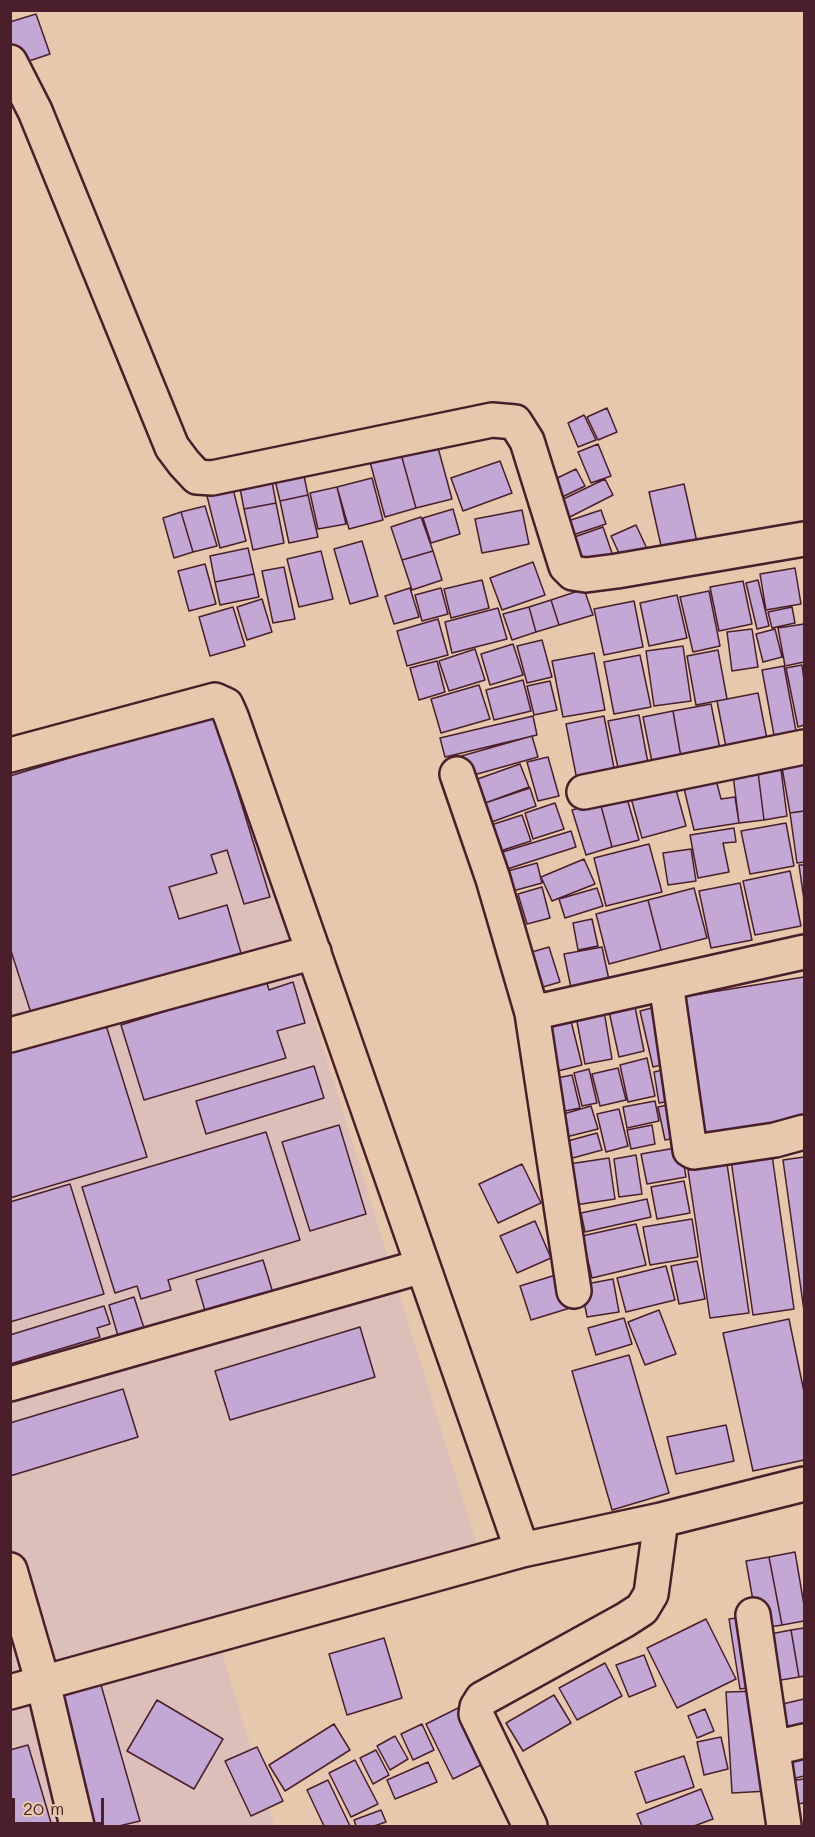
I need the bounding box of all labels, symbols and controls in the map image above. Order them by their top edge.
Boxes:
scale bar [15,1786,106,1824]
text: 20 m [23,1796,64,1820]

